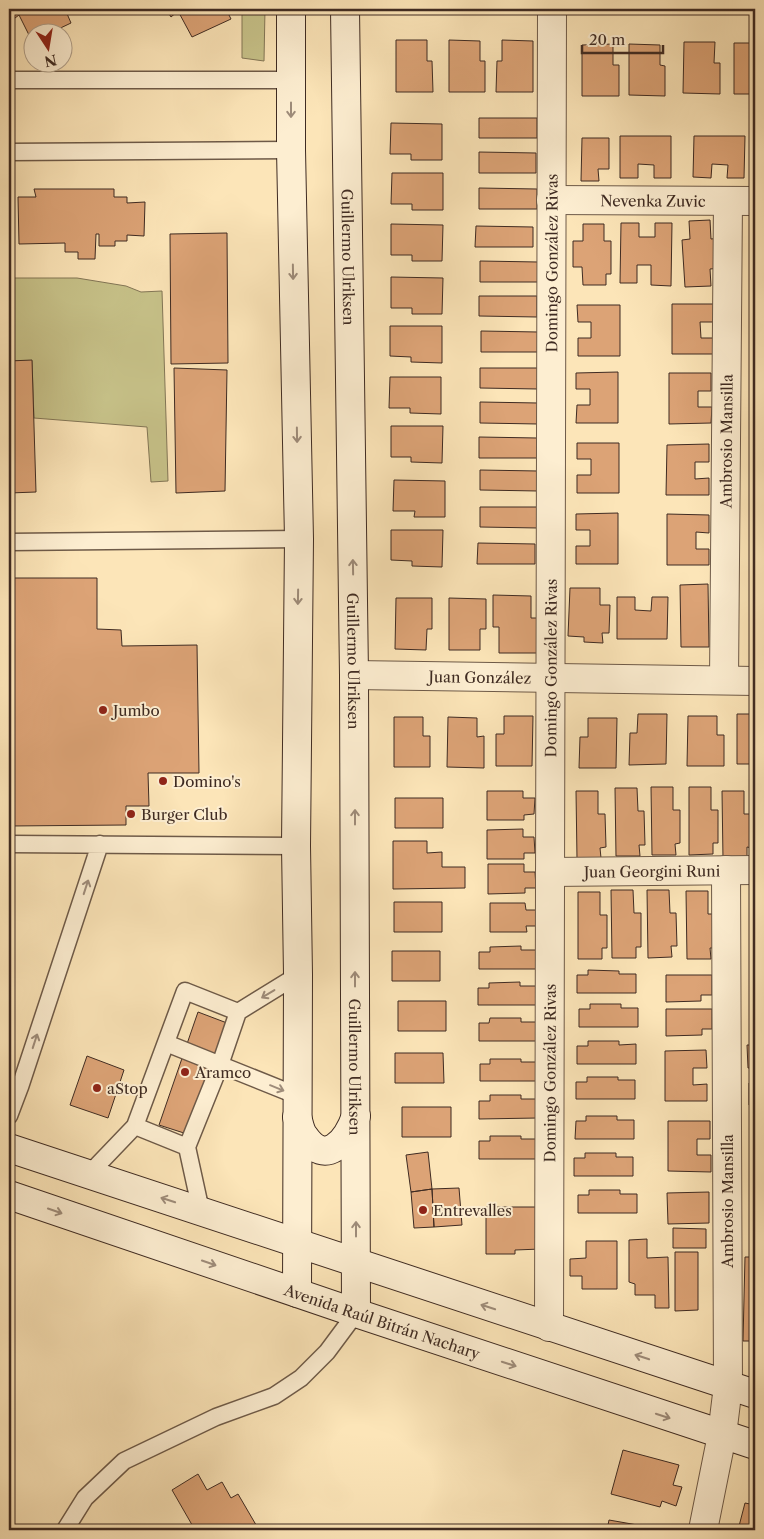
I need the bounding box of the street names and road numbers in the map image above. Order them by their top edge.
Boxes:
street label: Domingo González Rivas [542,174,561,352]
street label: Guillermo Ulriksen [338,188,359,326]
street label: Nevenka Zuvic [600,191,706,210]
street label: Ambrosio Mansilla [716,374,736,509]
street label: Domingo González Rivas [541,579,560,757]
street label: Guillermo Ulriksen [343,592,364,730]
street label: Juan González [427,667,532,687]
street label: Juan Georgini Runi [582,861,721,881]
street label: Domingo González Rivas [540,984,559,1162]
street label: Guillermo Ulriksen [346,999,365,1136]
street label: Ambrosio Mansilla [718,1134,737,1269]
street label: Avenida Raúl Bitrán Nachary [281,1279,483,1363]

